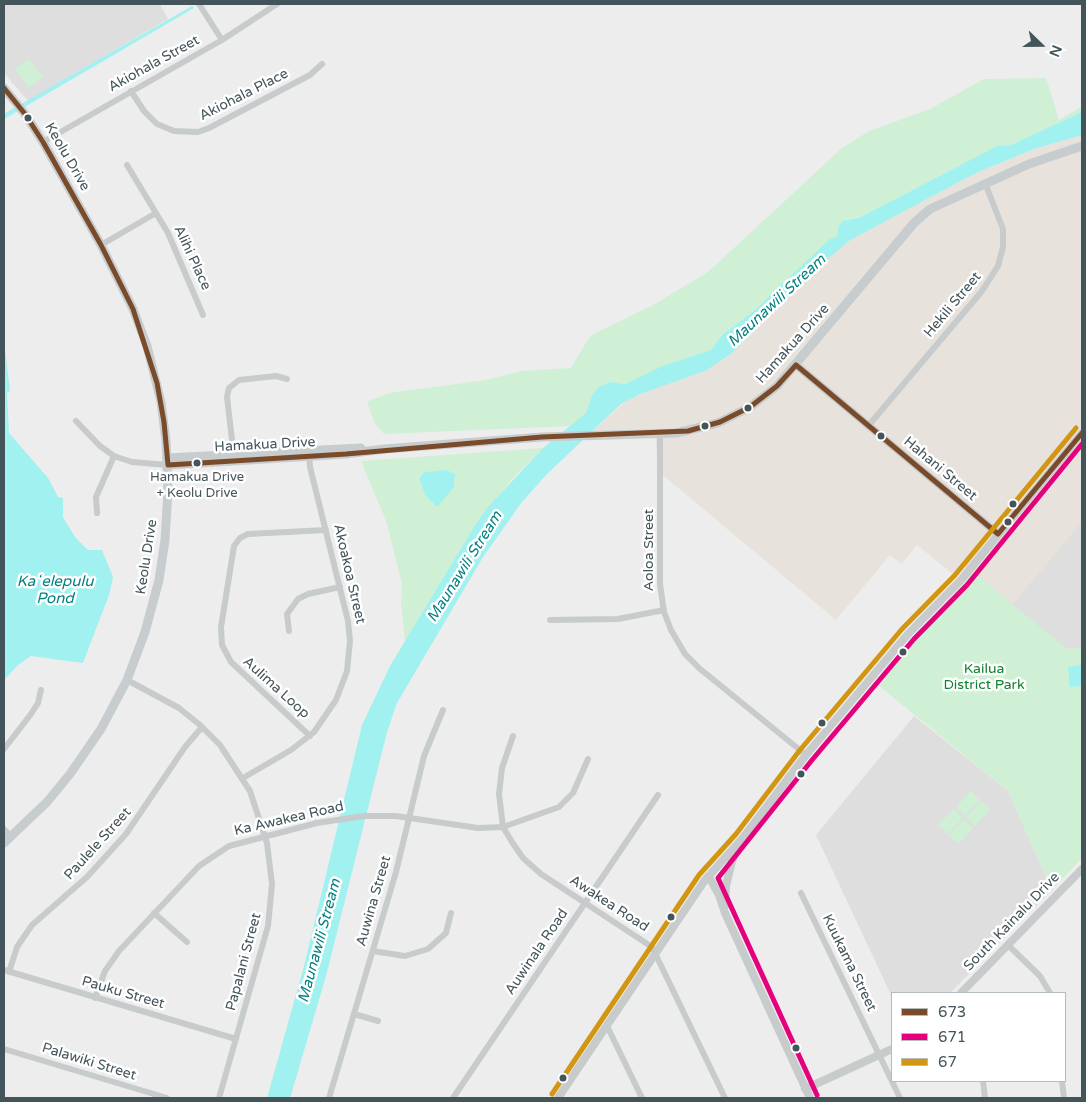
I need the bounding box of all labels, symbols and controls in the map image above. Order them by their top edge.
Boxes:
north arrow [1016,20,1066,70]
street label: Akiohala Street [106,32,202,96]
text: N [1045,42,1065,59]
street label: Akiohala Place [197,65,291,125]
unlabelled marker [23,113,33,123]
street label: Keolu Drive [41,120,93,194]
street label: Alihi Place [170,223,214,293]
water label: Maunawili Stream [724,251,830,351]
street label: Hekili Street [921,269,985,341]
street label: Hamakua Drive [753,301,833,387]
unlabelled marker [743,403,753,413]
unlabelled marker [700,421,710,431]
unlabelled marker [876,431,886,441]
street label: Hahani Street [900,433,980,505]
street label: Hamakua Drive [214,434,316,456]
marker: Hamakua Drive + Keolu Drive [192,458,202,468]
place label: Hamakua Drive + Keolu Drive [150,470,244,501]
unlabelled marker [1008,499,1018,509]
water label: Maunawili Stream [424,508,506,626]
street label: Aoloa Street [641,509,657,591]
unlabelled marker [1003,517,1013,527]
street label: Keolu Drive [133,518,161,596]
street label: Akoakoa Street [329,523,369,625]
water label: Kaʻelepulu Pond [17,573,93,608]
unlabelled marker [898,647,908,657]
street label: Aulima Loop [239,654,313,722]
park label: Kailua District Park [943,661,1025,694]
unlabelled marker [817,718,827,728]
unlabelled marker [796,769,806,779]
street label: Ka Awakea Road [233,798,345,840]
street label: Paulele Street [61,804,135,884]
street label: Auwina Street [353,854,395,948]
street label: South Kainalu Drive [961,869,1063,975]
street label: Awakea Road [566,872,652,936]
water label: Maunawili Stream [295,877,345,1005]
street label: Auwinala Road [502,906,572,998]
street label: Papalani Street [223,911,265,1013]
unlabelled marker [666,912,676,922]
street label: Kuukama Street [818,912,880,1014]
street label: Pauku Street [80,973,166,1013]
legend [891,992,1066,1082]
text: 673 [938,1003,966,1021]
text: 671 [938,1028,966,1046]
street label: Palawiki Street [40,1040,138,1084]
unlabelled marker [791,1043,801,1053]
text: 67 [938,1053,957,1071]
unlabelled marker [558,1073,568,1083]

